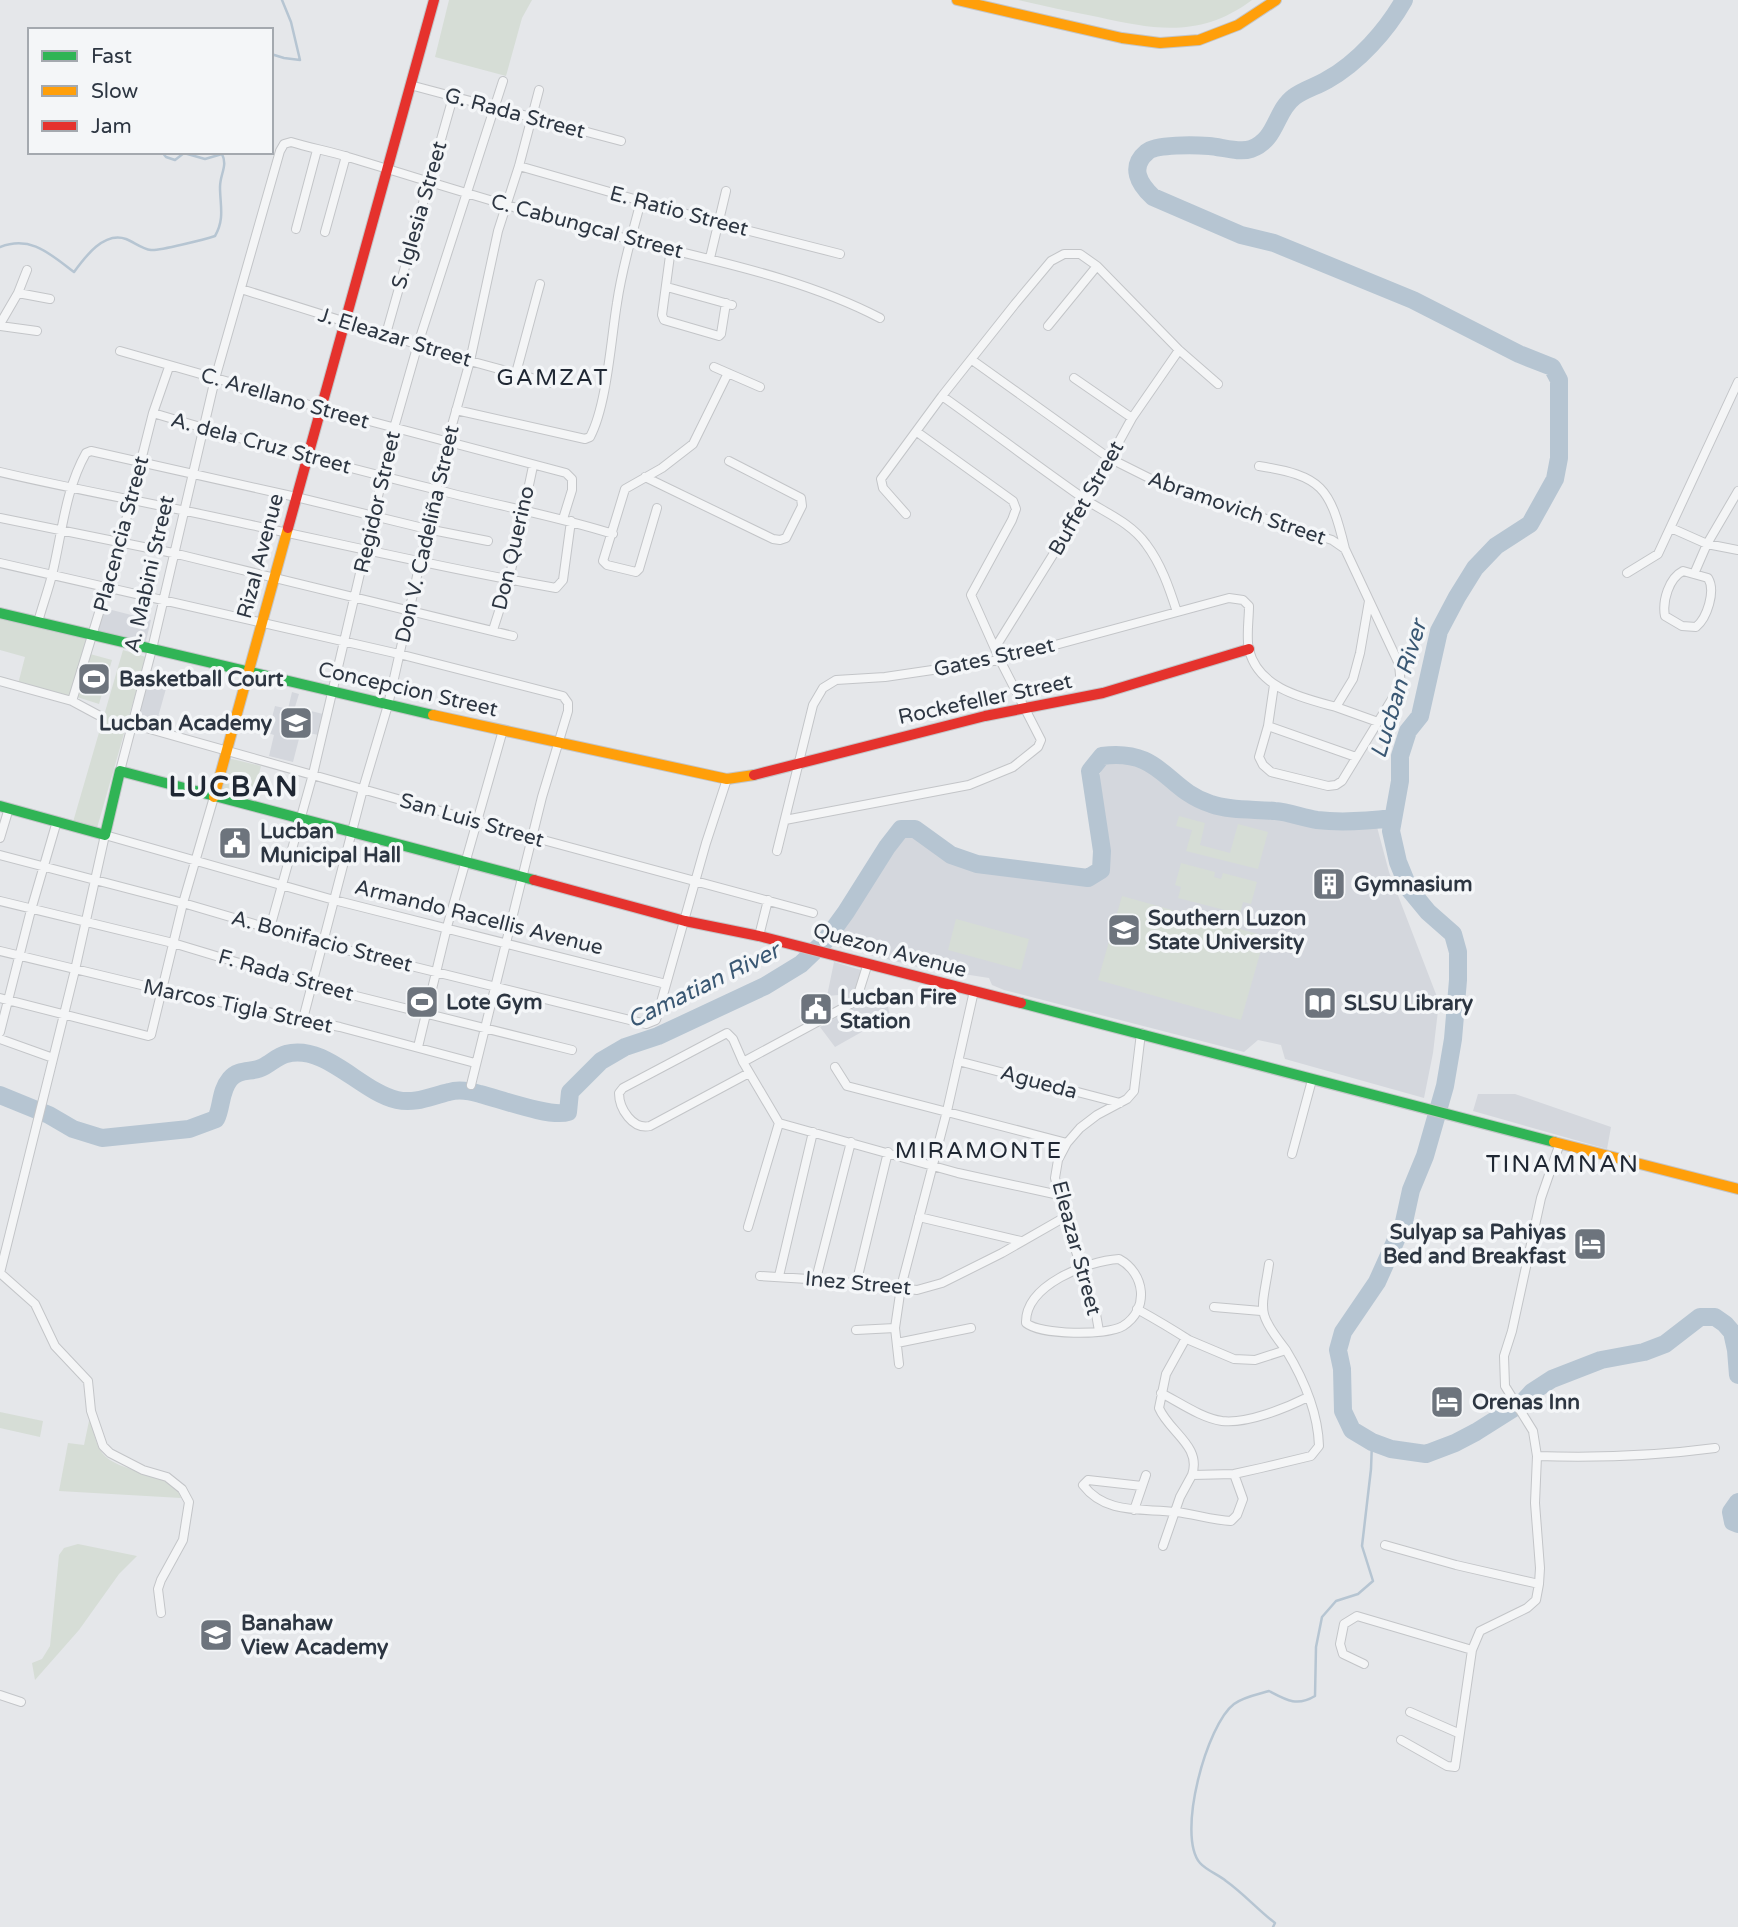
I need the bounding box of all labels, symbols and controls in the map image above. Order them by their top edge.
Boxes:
legend [28,28,273,154]
text: Fast [91,44,132,69]
text: Slow [91,79,139,104]
street label: G. Rada Street [442,83,588,144]
text: Jam [91,114,132,139]
street label: S. Iglesia Street [386,138,453,292]
street label: E. Ratio Street [607,181,751,242]
street label: C. Cabungcal Street [488,189,686,264]
street label: J. Eleazar Street [315,302,474,373]
street label: C. Arellano Street [198,362,372,434]
district label: GAMZAT [496,364,610,392]
street label: A. dela Cruz Street [168,407,354,480]
street label: Don V. Cadeliña Street [390,423,465,645]
street label: Regidor Street [349,429,406,575]
street label: Buffet Street [1044,436,1129,560]
street label: Placencia Street [89,453,154,615]
street label: Abramovich Street [1145,466,1329,551]
street label: Don Querino [487,484,540,613]
street label: Rizal Avenue [232,491,289,621]
street label: A. Mabini Street [119,493,180,655]
water label: Lucban River [1365,614,1434,762]
street label: Gates Street [931,633,1057,682]
street label: Concepcion Street [316,657,500,722]
sports icon: Basketball Court [75,660,113,698]
place label: Basketball Court [119,667,283,692]
street label: Rockefeller Street [896,669,1074,730]
school or university icon: Lucban Academy [277,704,315,742]
place label: Lucban Academy [99,711,273,736]
district label: LUCBAN [168,770,300,804]
street label: San Luis Street [397,788,547,853]
place label: Lucban Municipal Hall [260,819,401,868]
public building icon: Lucban Municipal Hall [216,824,254,862]
building icon: Gymnasium [1310,865,1348,903]
place label: Gymnasium [1354,872,1472,897]
street label: Armando Racellis Avenue [352,875,606,960]
street label: A. Bonifacio Street [229,905,415,978]
place label: Southern Luzon State University [1148,906,1306,955]
school or university icon: Southern Luzon State University [1105,911,1143,949]
street label: Quezon Avenue [810,918,970,983]
water label: Camatian River [623,936,787,1035]
street label: F. Rada Street [215,944,356,1007]
street label: Marcos Tigla Street [141,974,335,1039]
sports icon: Lote Gym [403,983,441,1021]
library icon: SLSU Library [1301,984,1339,1022]
place label: Lucban Fire Station [840,985,957,1034]
place label: Lote Gym [446,990,542,1015]
public building icon: Lucban Fire Station [797,990,835,1028]
place label: SLSU Library [1344,991,1474,1016]
street label: Agueda [998,1060,1080,1105]
district label: MIRAMONTE [895,1137,1063,1165]
district label: TINAMNAN [1486,1150,1640,1179]
street label: Eleazar Street [1047,1178,1106,1318]
place label: Sulyap sa Pahiyas Bed and Breakfast [1383,1220,1566,1269]
hotel icon: Sulyap sa Pahiyas Bed and Breakfast [1571,1225,1609,1263]
street label: Inez Street [804,1266,912,1301]
hotel icon: Orenas Inn [1428,1383,1466,1421]
place label: Orenas Inn [1472,1390,1580,1415]
place label: Banahaw View Academy [241,1611,389,1660]
school or university icon: Banahaw View Academy [197,1616,235,1654]

